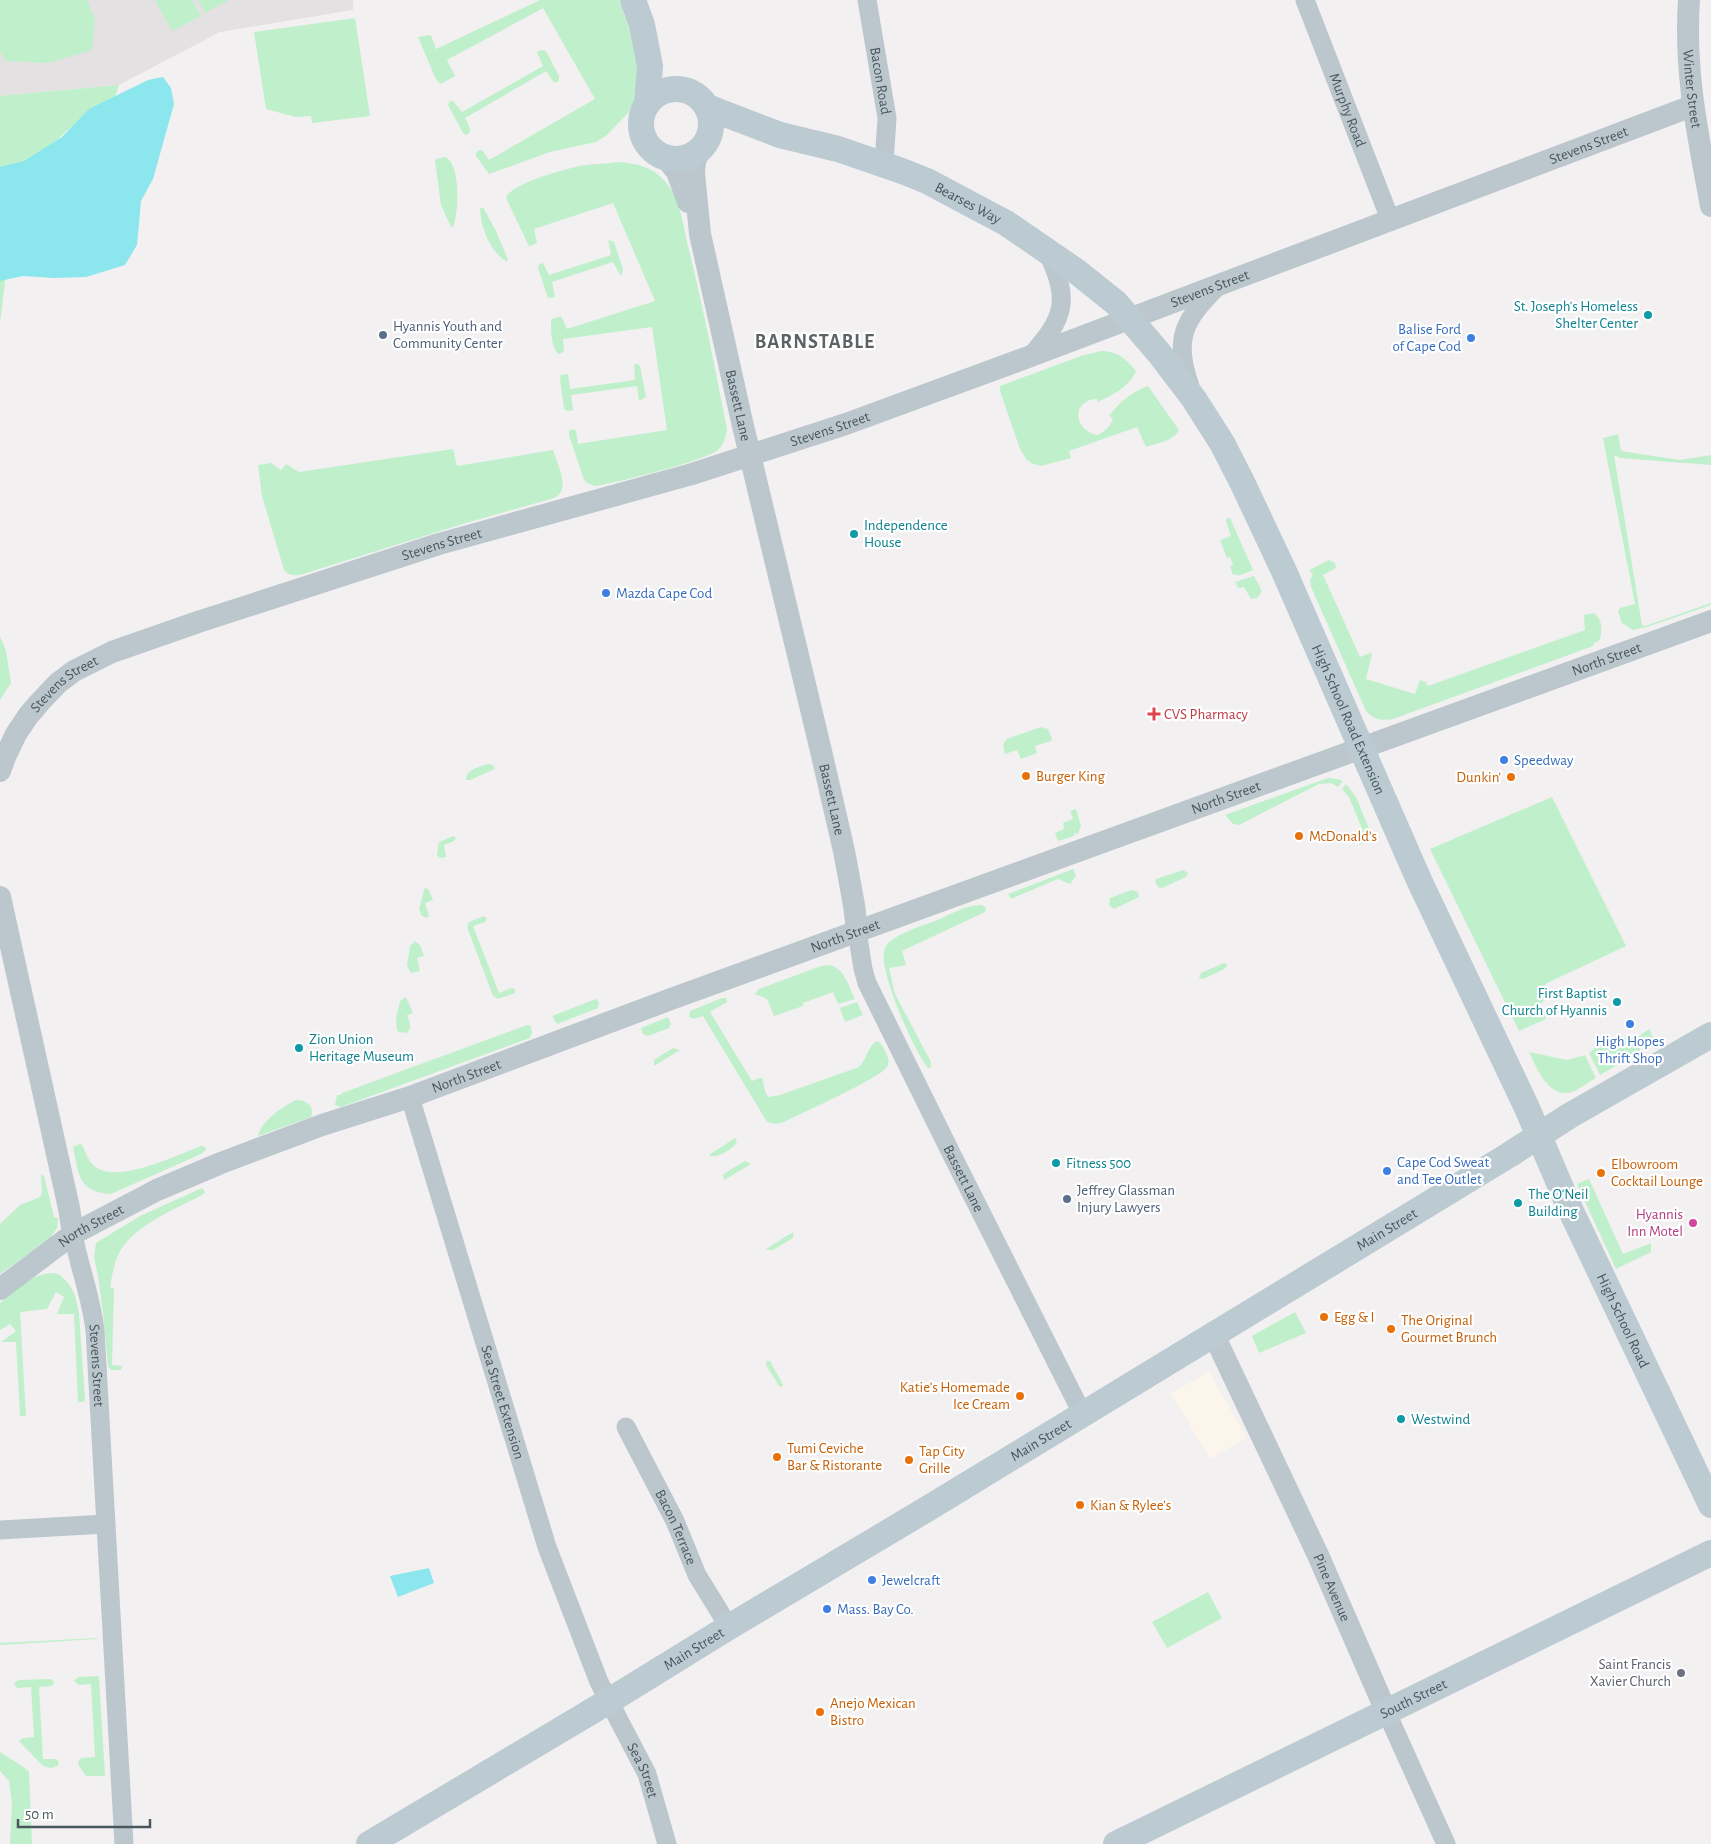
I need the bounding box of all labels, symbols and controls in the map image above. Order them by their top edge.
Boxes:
street label: Bacon Road [867,46,893,116]
street label: Winter Street [1680,49,1704,129]
street label: Murphy Road [1326,71,1368,149]
street label: Stevens Street [1547,124,1630,167]
street label: Bearses Way [932,180,1004,227]
street label: Stevens Street [1168,267,1251,311]
place label: St. Joseph's Homeless Shelter Center [1514,299,1638,331]
marker: St. Joseph's Homeless Shelter Center [1642,309,1654,321]
place label: Hyannis Youth and Community Center [393,319,503,351]
place label: Balise Ford of Cape Cod [1393,322,1461,354]
marker: Hyannis Youth and Community Center [377,329,389,341]
district label: BARNSTABLE [755,332,875,352]
marker: Balise Ford of Cape Cod [1465,332,1477,344]
street label: Bassett Lane [723,368,753,443]
street label: Stevens Street [788,409,872,450]
place label: Independence House [864,518,948,550]
street label: Stevens Street [400,525,484,564]
marker: Independence House [848,528,860,540]
place label: Mazda Cape Cod [616,586,712,601]
marker: Mazda Cape Cod [600,587,612,599]
street label: North Street [1570,640,1643,679]
street label: High School Road Extension [1309,642,1388,797]
street label: Stevens Street [28,653,101,715]
place label: CVS Pharmacy [1164,707,1249,722]
marker: CVS Pharmacy [1148,708,1160,720]
place label: Speedway [1514,753,1574,768]
marker: Speedway [1498,754,1510,766]
street label: Bassett Lane [816,762,847,837]
place label: Burger King [1036,769,1106,784]
marker: Burger King [1020,770,1032,782]
place label: Dunkin' [1456,770,1501,785]
marker: Dunkin' [1505,771,1517,783]
street label: North Street [1189,778,1263,817]
place label: McDonald's [1309,829,1377,844]
marker: McDonald's [1293,830,1305,842]
street label: North Street [809,917,882,956]
place label: First Baptist Church of Hyannis [1502,986,1607,1018]
marker: First Baptist Church of Hyannis [1611,996,1623,1008]
marker: High Hopes Thrift Shop [1624,1018,1636,1030]
place label: Zion Union Heritage Museum [309,1032,414,1064]
place label: High Hopes Thrift Shop [1596,1034,1664,1066]
marker: Zion Union Heritage Museum [293,1042,305,1054]
street label: North Street [430,1057,503,1096]
street label: Bassett Lane [940,1143,986,1215]
place label: Cape Cod Sweat and Tee Outlet [1397,1155,1489,1187]
place label: Fitness 500 [1066,1156,1131,1171]
marker: Fitness 500 [1050,1157,1062,1169]
place label: Elbowroom Cocktail Lounge [1611,1157,1703,1189]
marker: Cape Cod Sweat and Tee Outlet [1381,1165,1393,1177]
marker: Elbowroom Cocktail Lounge [1595,1167,1607,1179]
place label: Jeffrey Glassman Injury Lawyers [1077,1183,1175,1215]
place label: The O'Neil Building [1528,1187,1588,1219]
marker: Jeffrey Glassman Injury Lawyers [1061,1193,1073,1205]
marker: The O'Neil Building [1512,1197,1524,1209]
street label: North Street [55,1202,126,1250]
street label: Main Street [1354,1206,1420,1254]
place label: Hyannis Inn Motel [1627,1207,1683,1239]
marker: Hyannis Inn Motel [1687,1217,1699,1229]
street label: High School Road [1594,1271,1652,1371]
place label: Egg & I [1334,1310,1375,1325]
marker: Egg & I [1318,1311,1330,1323]
place label: The Original Gourmet Brunch [1401,1313,1497,1345]
street label: Stevens Street [86,1323,106,1407]
marker: The Original Gourmet Brunch [1385,1323,1397,1335]
street label: Sea Street Extension [478,1344,527,1461]
place label: Katie’s Homemade Ice Cream [900,1380,1010,1412]
marker: Katie’s Homemade Ice Cream [1014,1390,1026,1402]
place label: Westwind [1411,1412,1470,1427]
marker: Westwind [1395,1413,1407,1425]
street label: Main Street [1008,1416,1074,1464]
place label: Tumi Ceviche Bar & Ristorante [787,1441,882,1473]
place label: Tap City Grille [919,1444,966,1476]
marker: Tumi Ceviche Bar & Ristorante [771,1451,783,1463]
marker: Tap City Grille [903,1454,915,1466]
street label: Bacon Terrace [652,1487,699,1567]
place label: Kian & Rylee's [1090,1498,1171,1513]
marker: Kian & Rylee's [1074,1499,1086,1511]
street label: Pine Avenue [1310,1552,1353,1624]
place label: Jewelcraft [882,1573,941,1588]
marker: Jewelcraft [866,1574,878,1586]
place label: Mass. Bay Co. [837,1602,914,1617]
marker: Mass. Bay Co. [821,1603,833,1615]
street label: Main Street [661,1625,727,1673]
place label: Saint Francis Xavier Church [1590,1657,1671,1689]
marker: Saint Francis Xavier Church [1675,1667,1687,1679]
street label: South Street [1378,1676,1450,1722]
place label: Anejo Mexican Bistro [830,1696,916,1728]
marker: Anejo Mexican Bistro [814,1706,826,1718]
street label: Sea Street [624,1741,660,1800]
scale bar [18,1796,150,1828]
text: 50 m [25,1807,54,1822]

